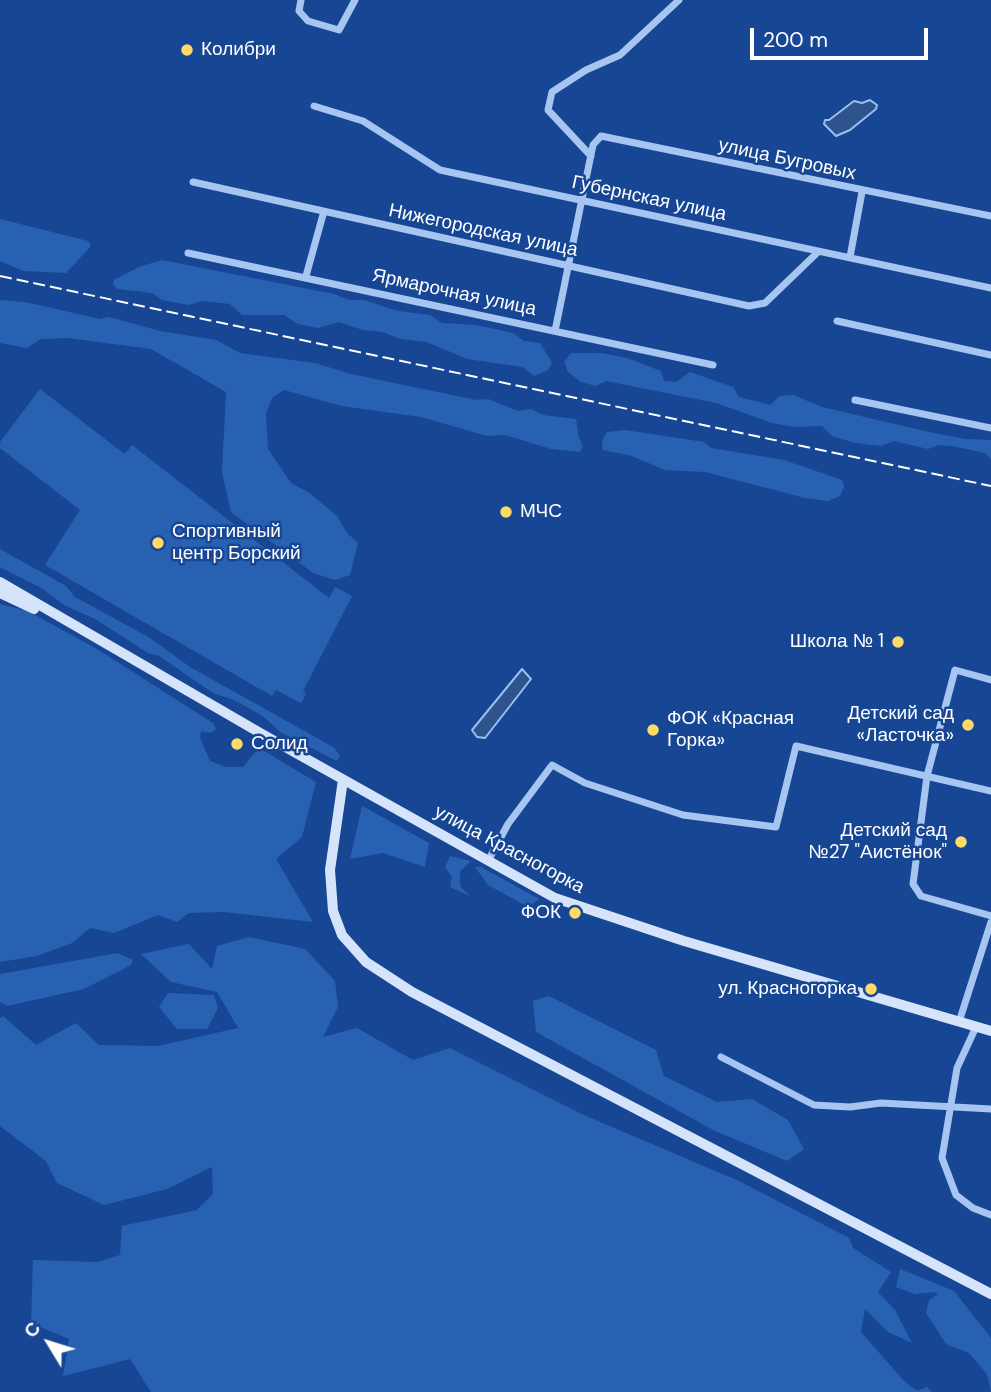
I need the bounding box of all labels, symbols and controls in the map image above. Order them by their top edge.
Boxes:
scale bar [753,14,932,58]
text: 200 m [763,26,828,54]
place label: Колибри [201,39,276,61]
marker: Колибри [179,42,195,58]
street label: улица Бугровых [716,134,858,186]
street label: Губернская улица [570,171,728,227]
street label: Нижегородская улица [386,200,580,262]
street label: Ярмарочная улица [370,264,538,322]
place label: МЧС [520,501,562,523]
marker: МЧС [498,504,514,520]
place label: Спортивный центр Борский [172,521,301,565]
marker: Спортивный центр Борский [150,535,166,551]
place label: Школа № 1 [790,631,884,653]
marker: Школа № 1 [890,634,906,650]
place label: Детский сад «Ласточка» [847,703,954,747]
place label: ФОК «Красная Горка» [667,708,794,752]
marker: Детский сад «Ласточка» [960,717,976,733]
marker: ФОК «Красная Горка» [645,722,661,738]
place label: Солид [251,733,308,755]
marker: Солид [229,736,245,752]
street label: улица Красногорка [430,801,588,899]
place label: Детский сад №27 "Аистёнок" [808,820,947,864]
marker: Детский сад №27 "Аистёнок" [953,834,969,850]
place label: ФОК [521,902,561,924]
marker: ФОК [567,905,583,921]
place label: ул. Красногорка [718,978,857,1000]
marker: ул. Красногорка [863,981,879,997]
north arrow [14,1308,84,1378]
text: С [18,1317,46,1343]

